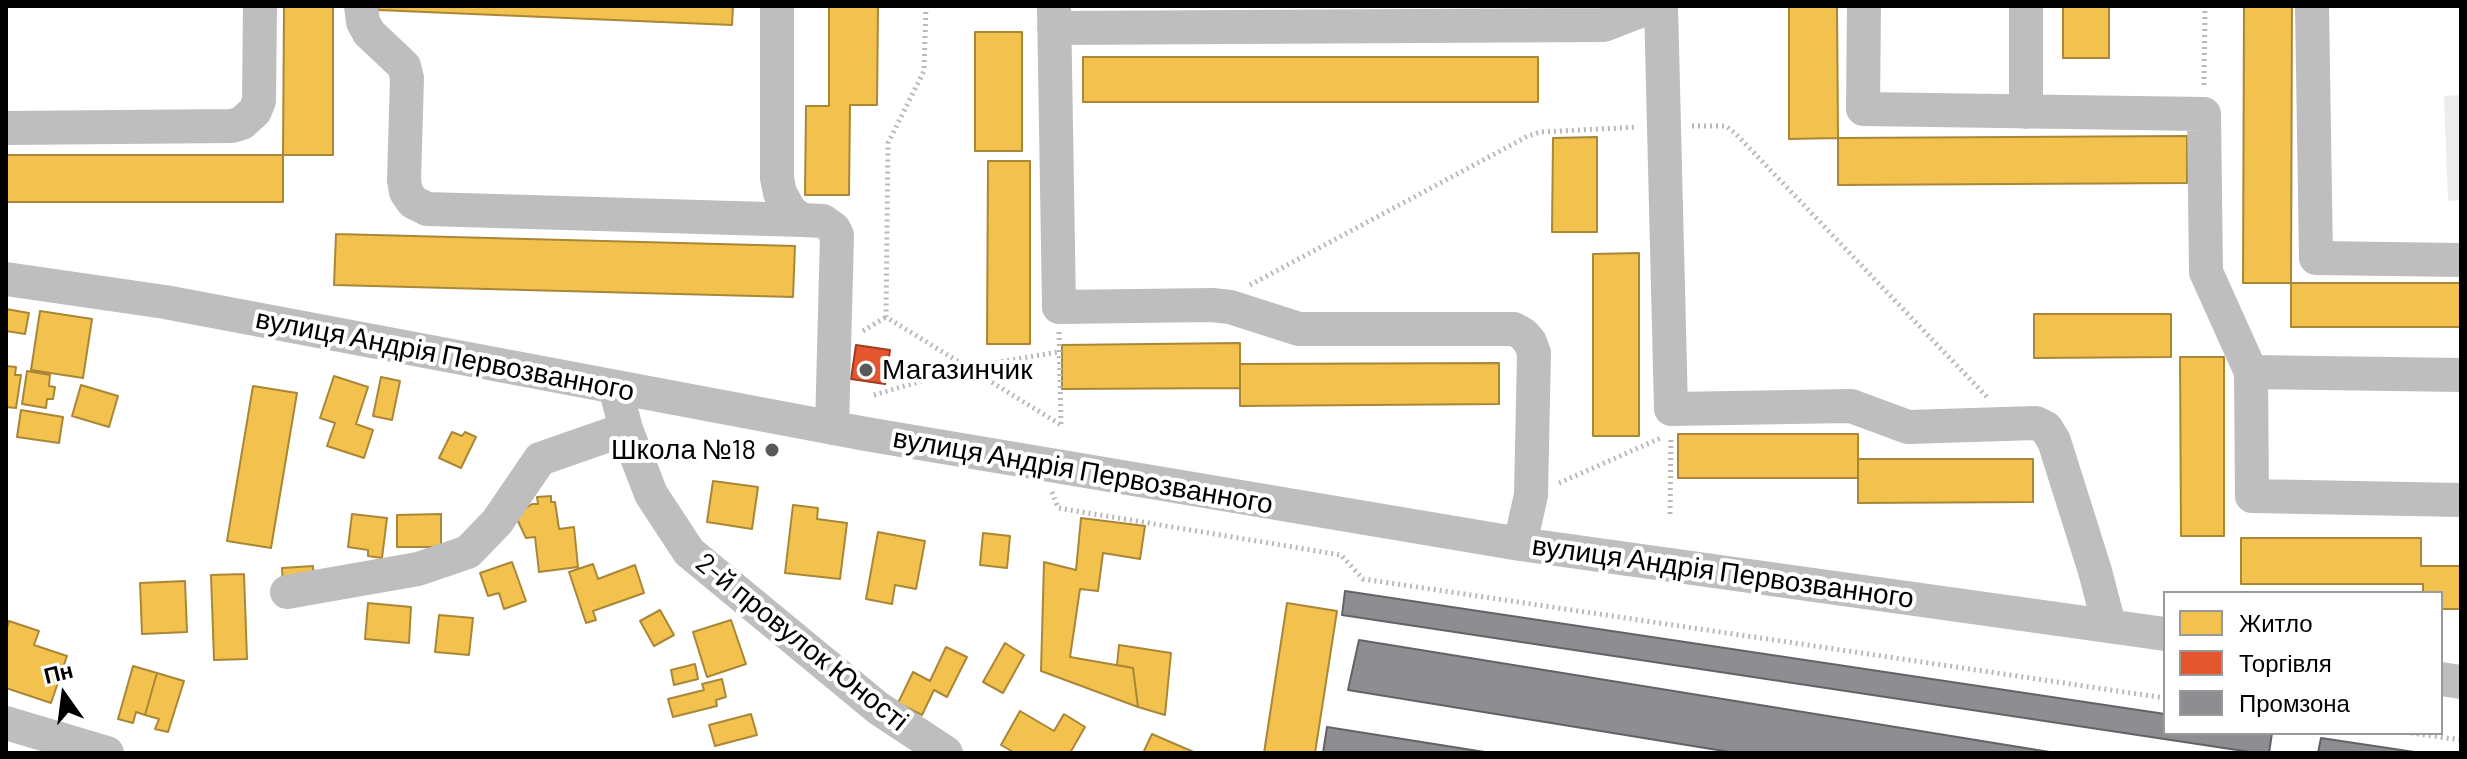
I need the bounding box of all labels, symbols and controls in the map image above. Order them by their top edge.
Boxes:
street label: вулиця Андрія Первозванного [253,302,637,408]
place label: Магазинчик [882,353,1032,387]
marker: Магазинчик [857,361,875,379]
street label: вулиця Андрія Первозванного [890,421,1276,521]
place label: Школа №18 [611,433,756,467]
marker: Школа №18 [763,441,781,459]
street label: вулиця Андрія Первозванного [1530,529,1916,615]
street label: 2-й провулок Юності [689,546,915,738]
legend [2163,591,2443,735]
text: Житло [2239,608,2313,637]
text: Торгівля [2239,648,2332,677]
north arrow [24,655,104,735]
text: Пн [41,656,75,688]
text: Промзона [2239,688,2350,717]

